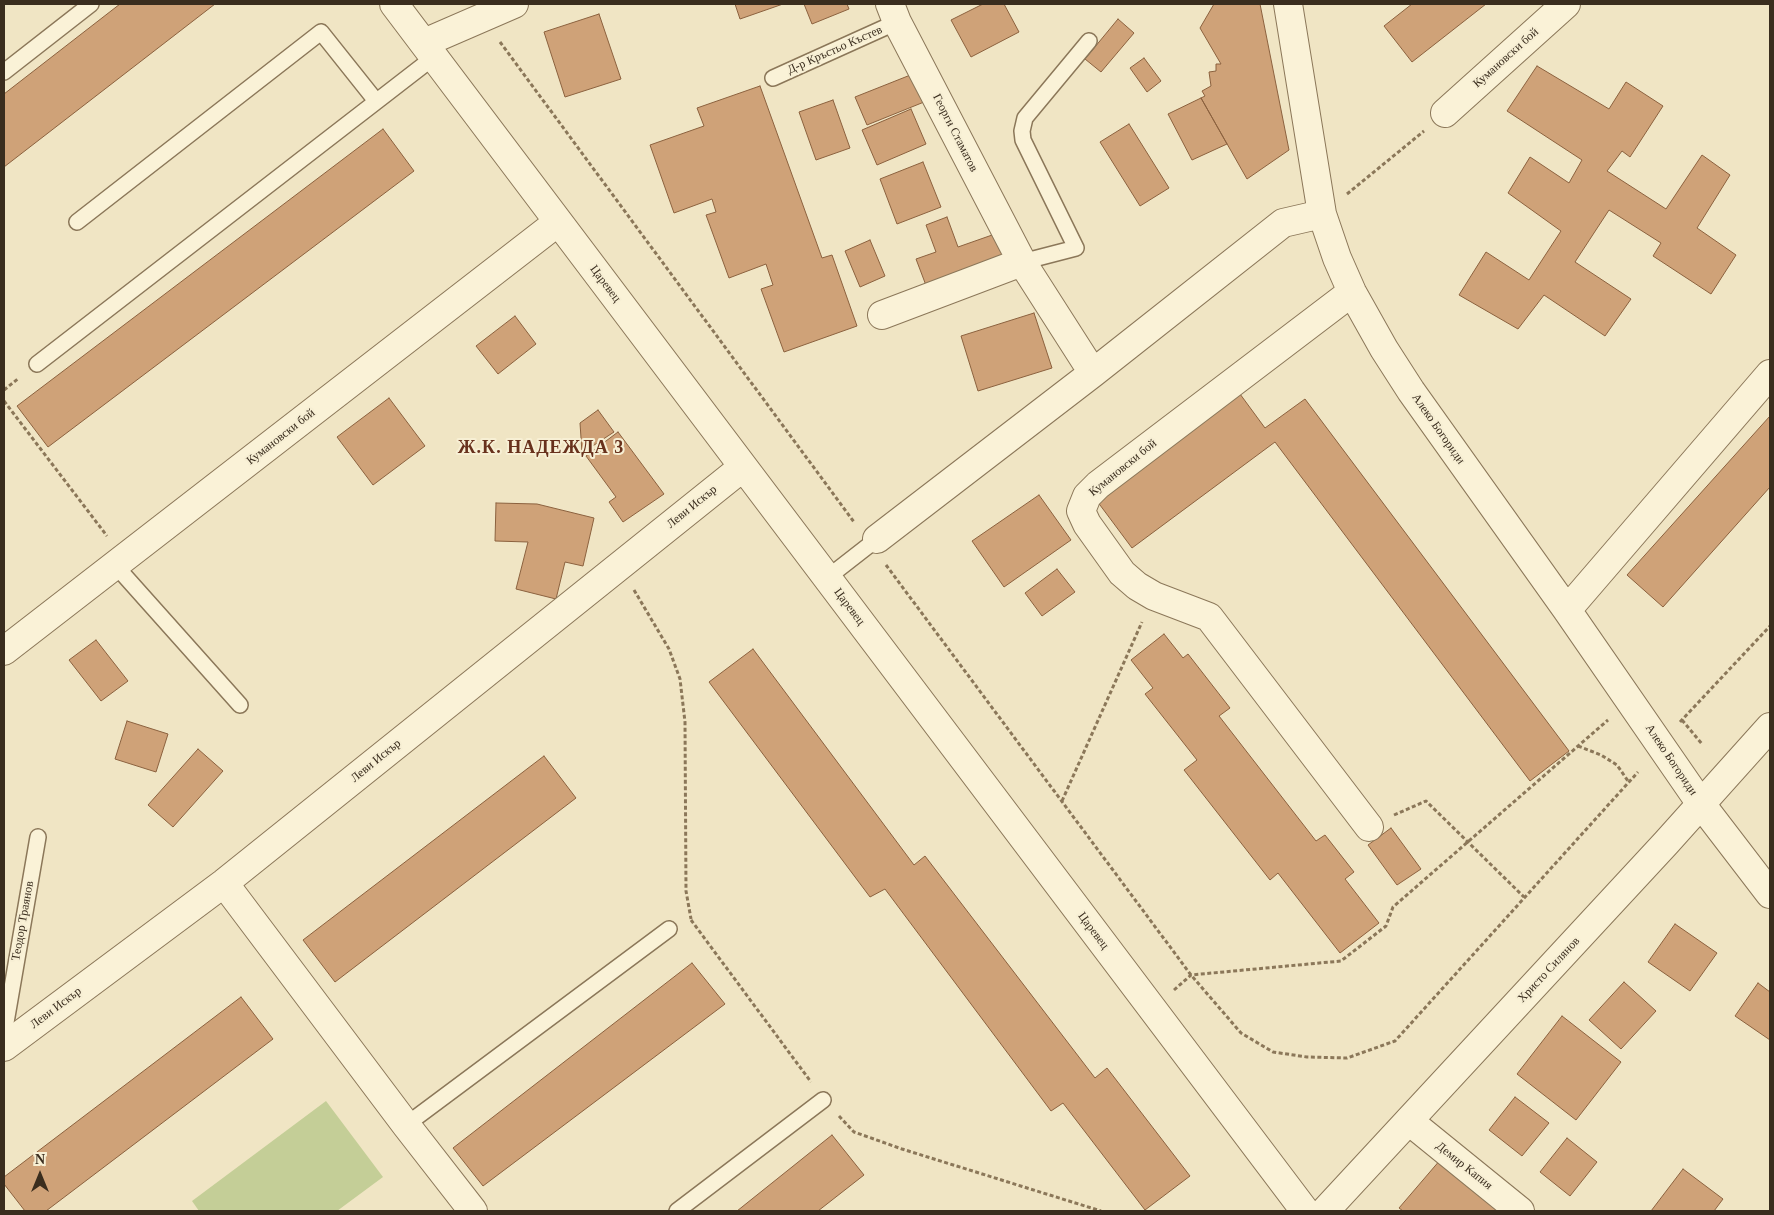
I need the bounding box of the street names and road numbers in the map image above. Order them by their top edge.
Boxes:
street label: Д-р Кръстьо Къстев [785,23,885,77]
street label: Кумановски бой [1470,25,1542,91]
street label: Георги Стаматов [929,92,981,174]
street label: Царевец [586,263,624,305]
street label: Алеко Богориди [1408,391,1468,467]
street label: Кумановски бой [244,406,318,468]
street label: Кумановски бой [1086,436,1160,500]
street label: Леви Искър [664,482,720,532]
street label: Царевец [830,586,868,628]
street label: Алеко Богориди [1642,722,1700,798]
street label: Леви Искър [348,736,404,786]
street label: Теодор Траянов [9,880,37,962]
street label: Царевец [1074,910,1112,952]
street label: Христо Силянов [1515,934,1583,1006]
street label: Леви Искър [28,984,84,1032]
street label: Демир Капия [1433,1139,1495,1193]

